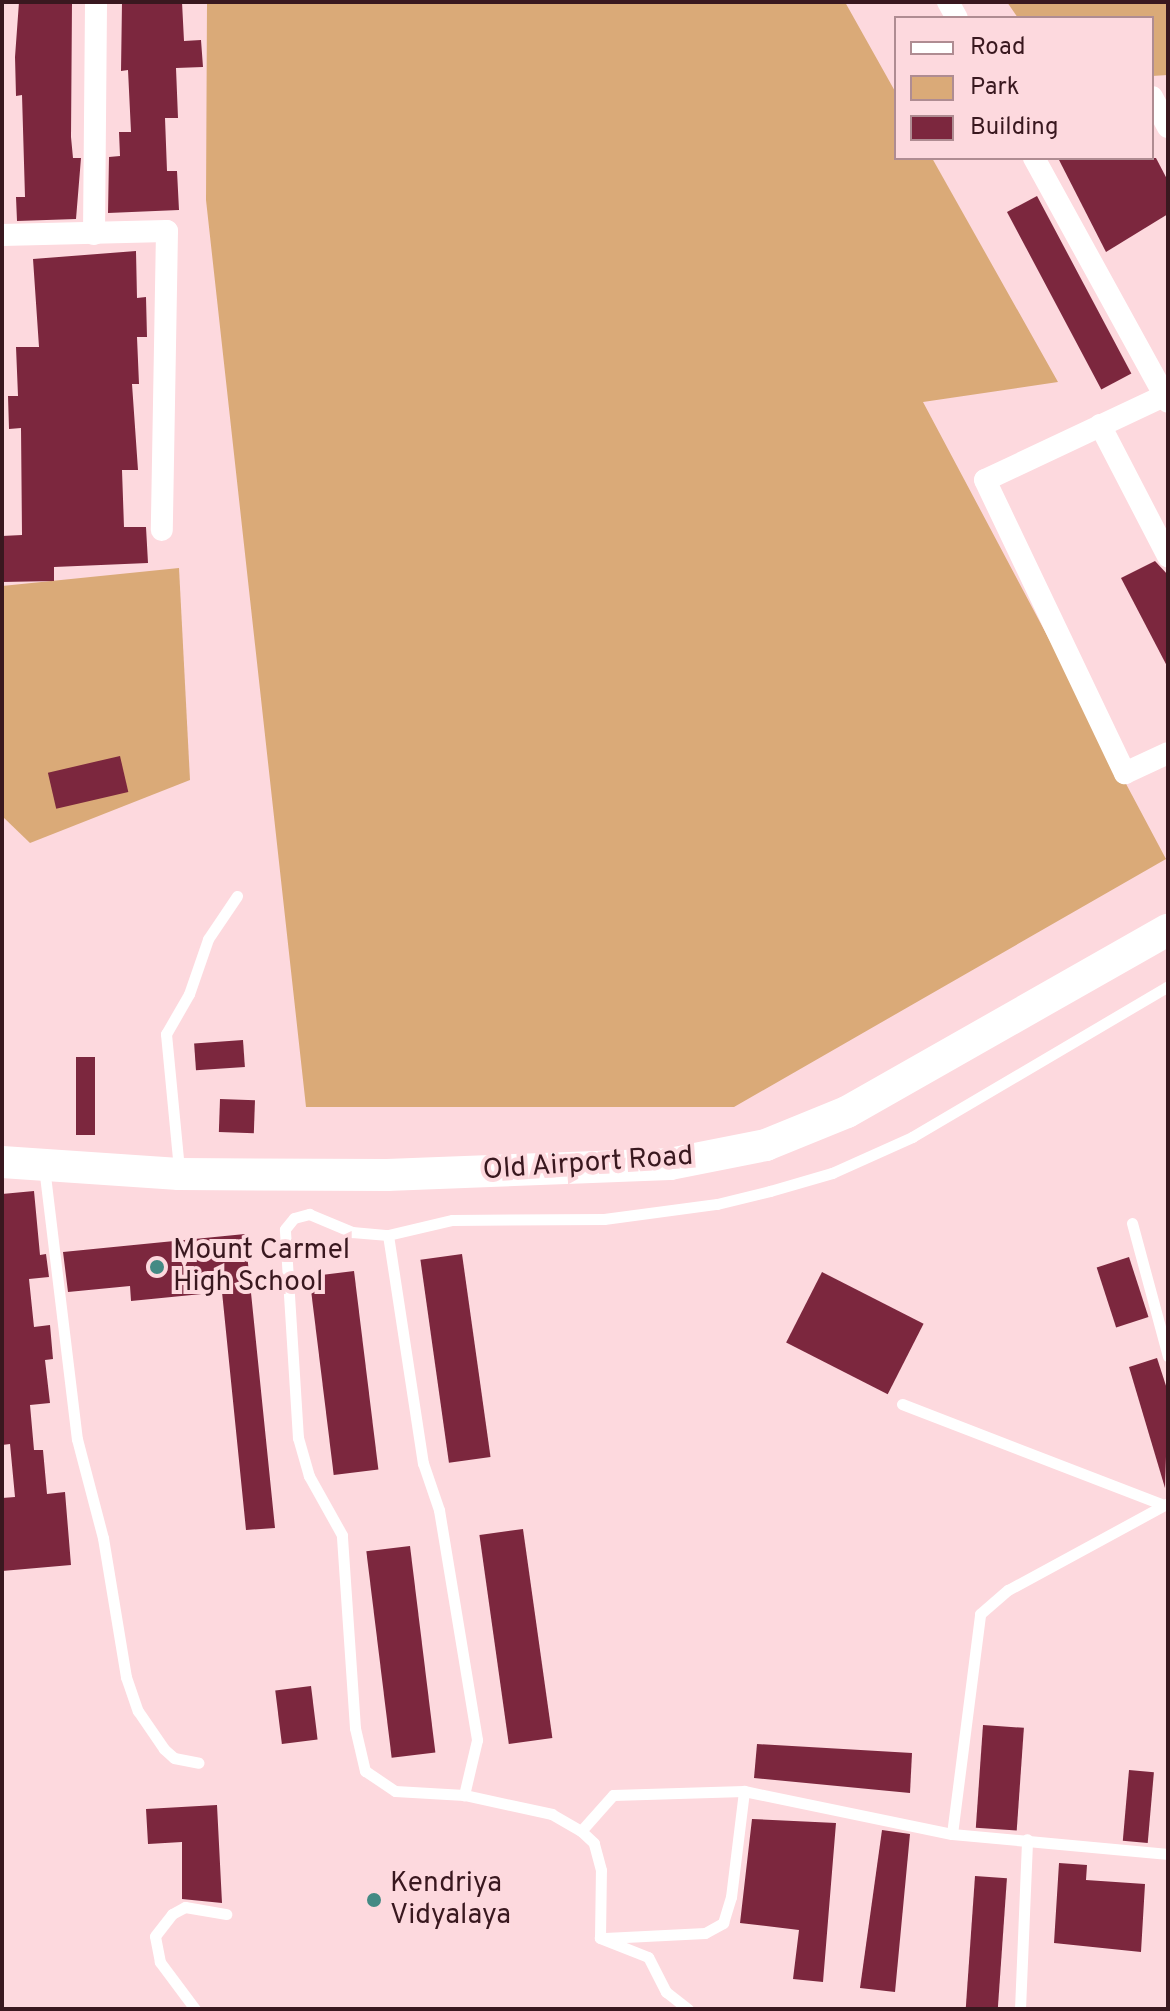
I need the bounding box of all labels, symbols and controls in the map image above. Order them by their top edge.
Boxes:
legend [894,16,1154,160]
text: Road [970,33,1026,63]
text: Park [970,73,1020,103]
text: Building [970,113,1059,143]
street label: Old Airport Road [481,1140,695,1188]
place label: Mount Carmel High School [173,1234,350,1300]
marker: Mount Carmel High School [148,1258,166,1276]
place label: Kendriya Vidyalaya [390,1867,511,1933]
marker: Kendriya Vidyalaya [365,1891,383,1909]

